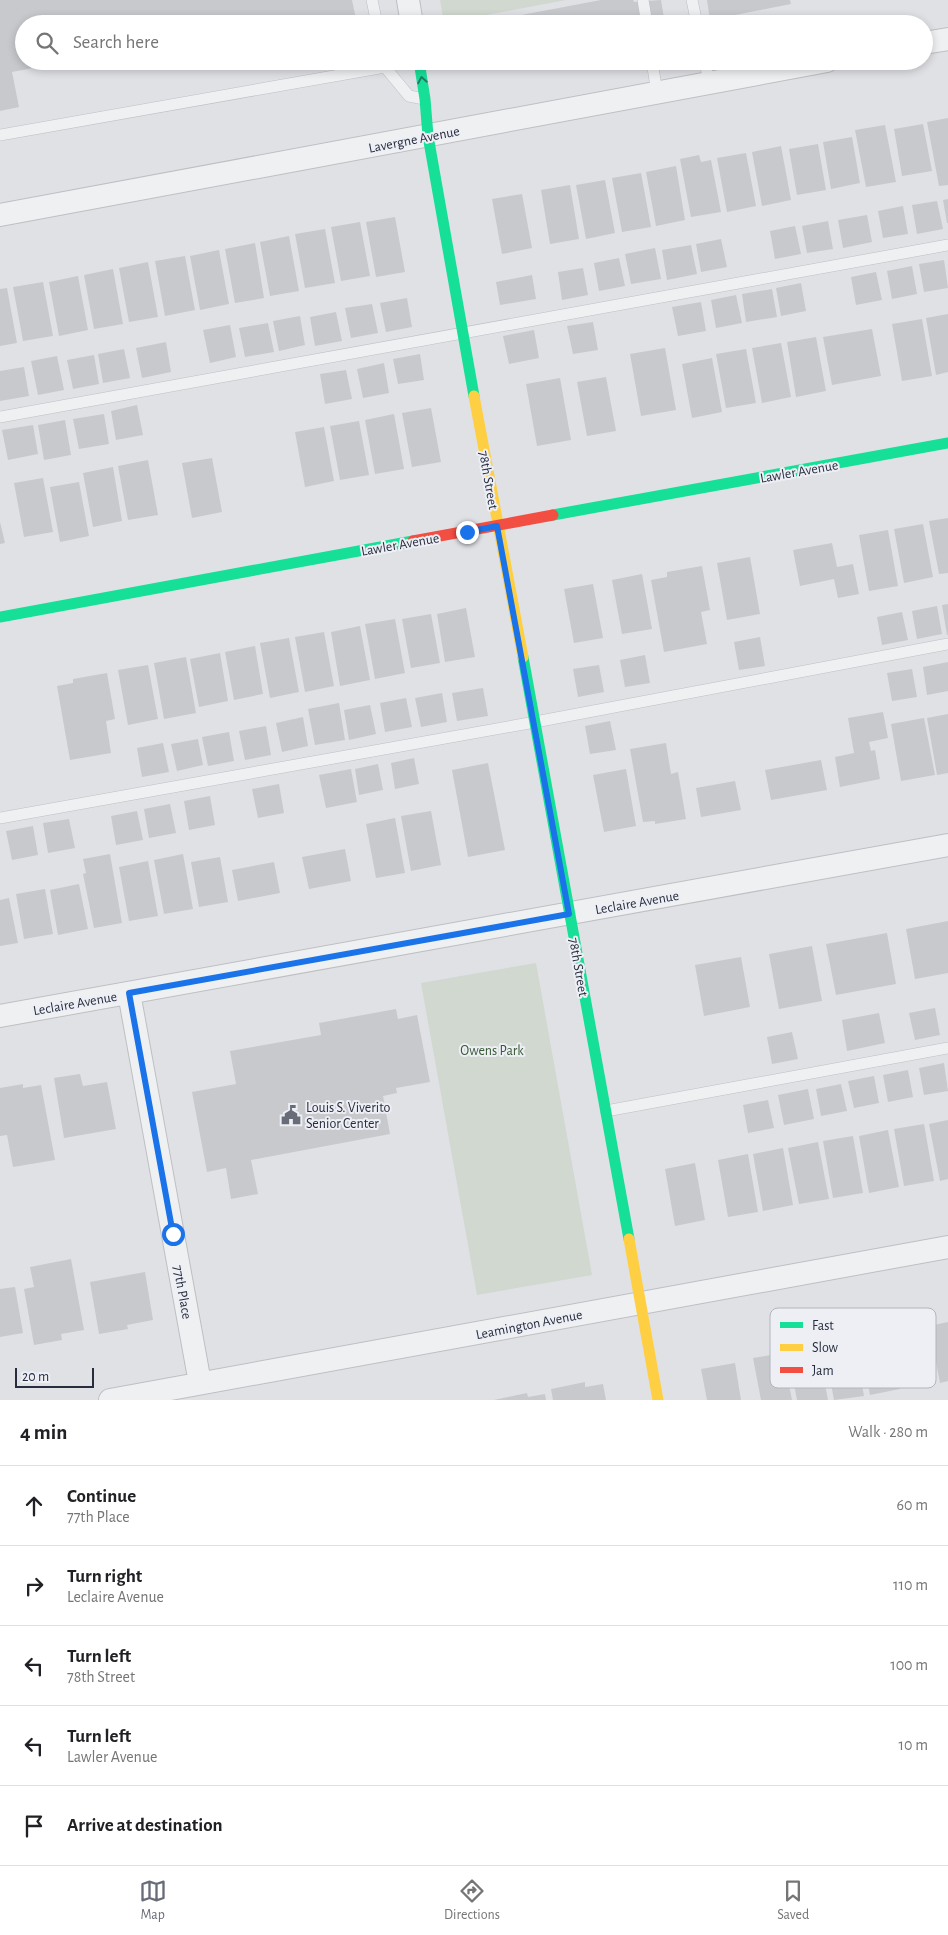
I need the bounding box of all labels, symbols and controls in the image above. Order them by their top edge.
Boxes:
search box [15,15,933,70]
icon: search [33,29,61,57]
text: Search here [73,33,159,52]
one-way arrow [417,76,428,84]
street label: Lavergne Avenue [367,124,461,156]
street label: 78th Street [476,450,500,511]
street label: Lawler Avenue [759,458,839,486]
route end [456,521,479,544]
street label: Lawler Avenue [360,531,440,559]
street label: Leclaire Avenue [594,889,680,917]
street label: 78th Street [566,937,590,998]
street label: Leclaire Avenue [32,990,118,1018]
park label: Owens Park [460,1044,524,1058]
place label: Louis S. Viverito Senior Center [306,1101,390,1131]
public building icon: Louis S. Viverito Senior Center [280,1104,302,1126]
route start [162,1223,185,1246]
street label: 77th Place [170,1264,194,1320]
street label: Leamington Avenue [475,1308,584,1342]
legend [770,1308,936,1388]
text: Fast [812,1319,834,1333]
text: Slow [812,1341,839,1355]
text: Jam [812,1364,834,1378]
scale bar [15,1365,94,1388]
text: 20 m [22,1370,49,1384]
text: 4 min [20,1422,67,1443]
text: Walk · 280 m [848,1424,928,1440]
text: Continue [67,1487,136,1506]
icon: ahead [20,1492,48,1520]
text: 60 m [897,1497,928,1513]
text: 77th Place [67,1509,130,1525]
text: Turn right [67,1567,142,1586]
icon: right [20,1572,48,1600]
text: 110 m [893,1577,928,1593]
text: Leclaire Avenue [67,1589,164,1605]
text: Turn left [67,1647,131,1666]
icon: left [20,1652,48,1680]
text: 100 m [890,1657,928,1673]
text: 78th Street [67,1669,135,1685]
text: Turn left [67,1727,131,1746]
icon: left [20,1732,48,1760]
text: 10 m [899,1737,928,1753]
text: Lawler Avenue [67,1749,157,1765]
icon: arrive [20,1812,48,1840]
text: Arrive at destination [67,1816,223,1835]
tab: Map [139,1877,167,1924]
tab: Directions [444,1877,500,1924]
tab: Saved [777,1877,809,1924]

